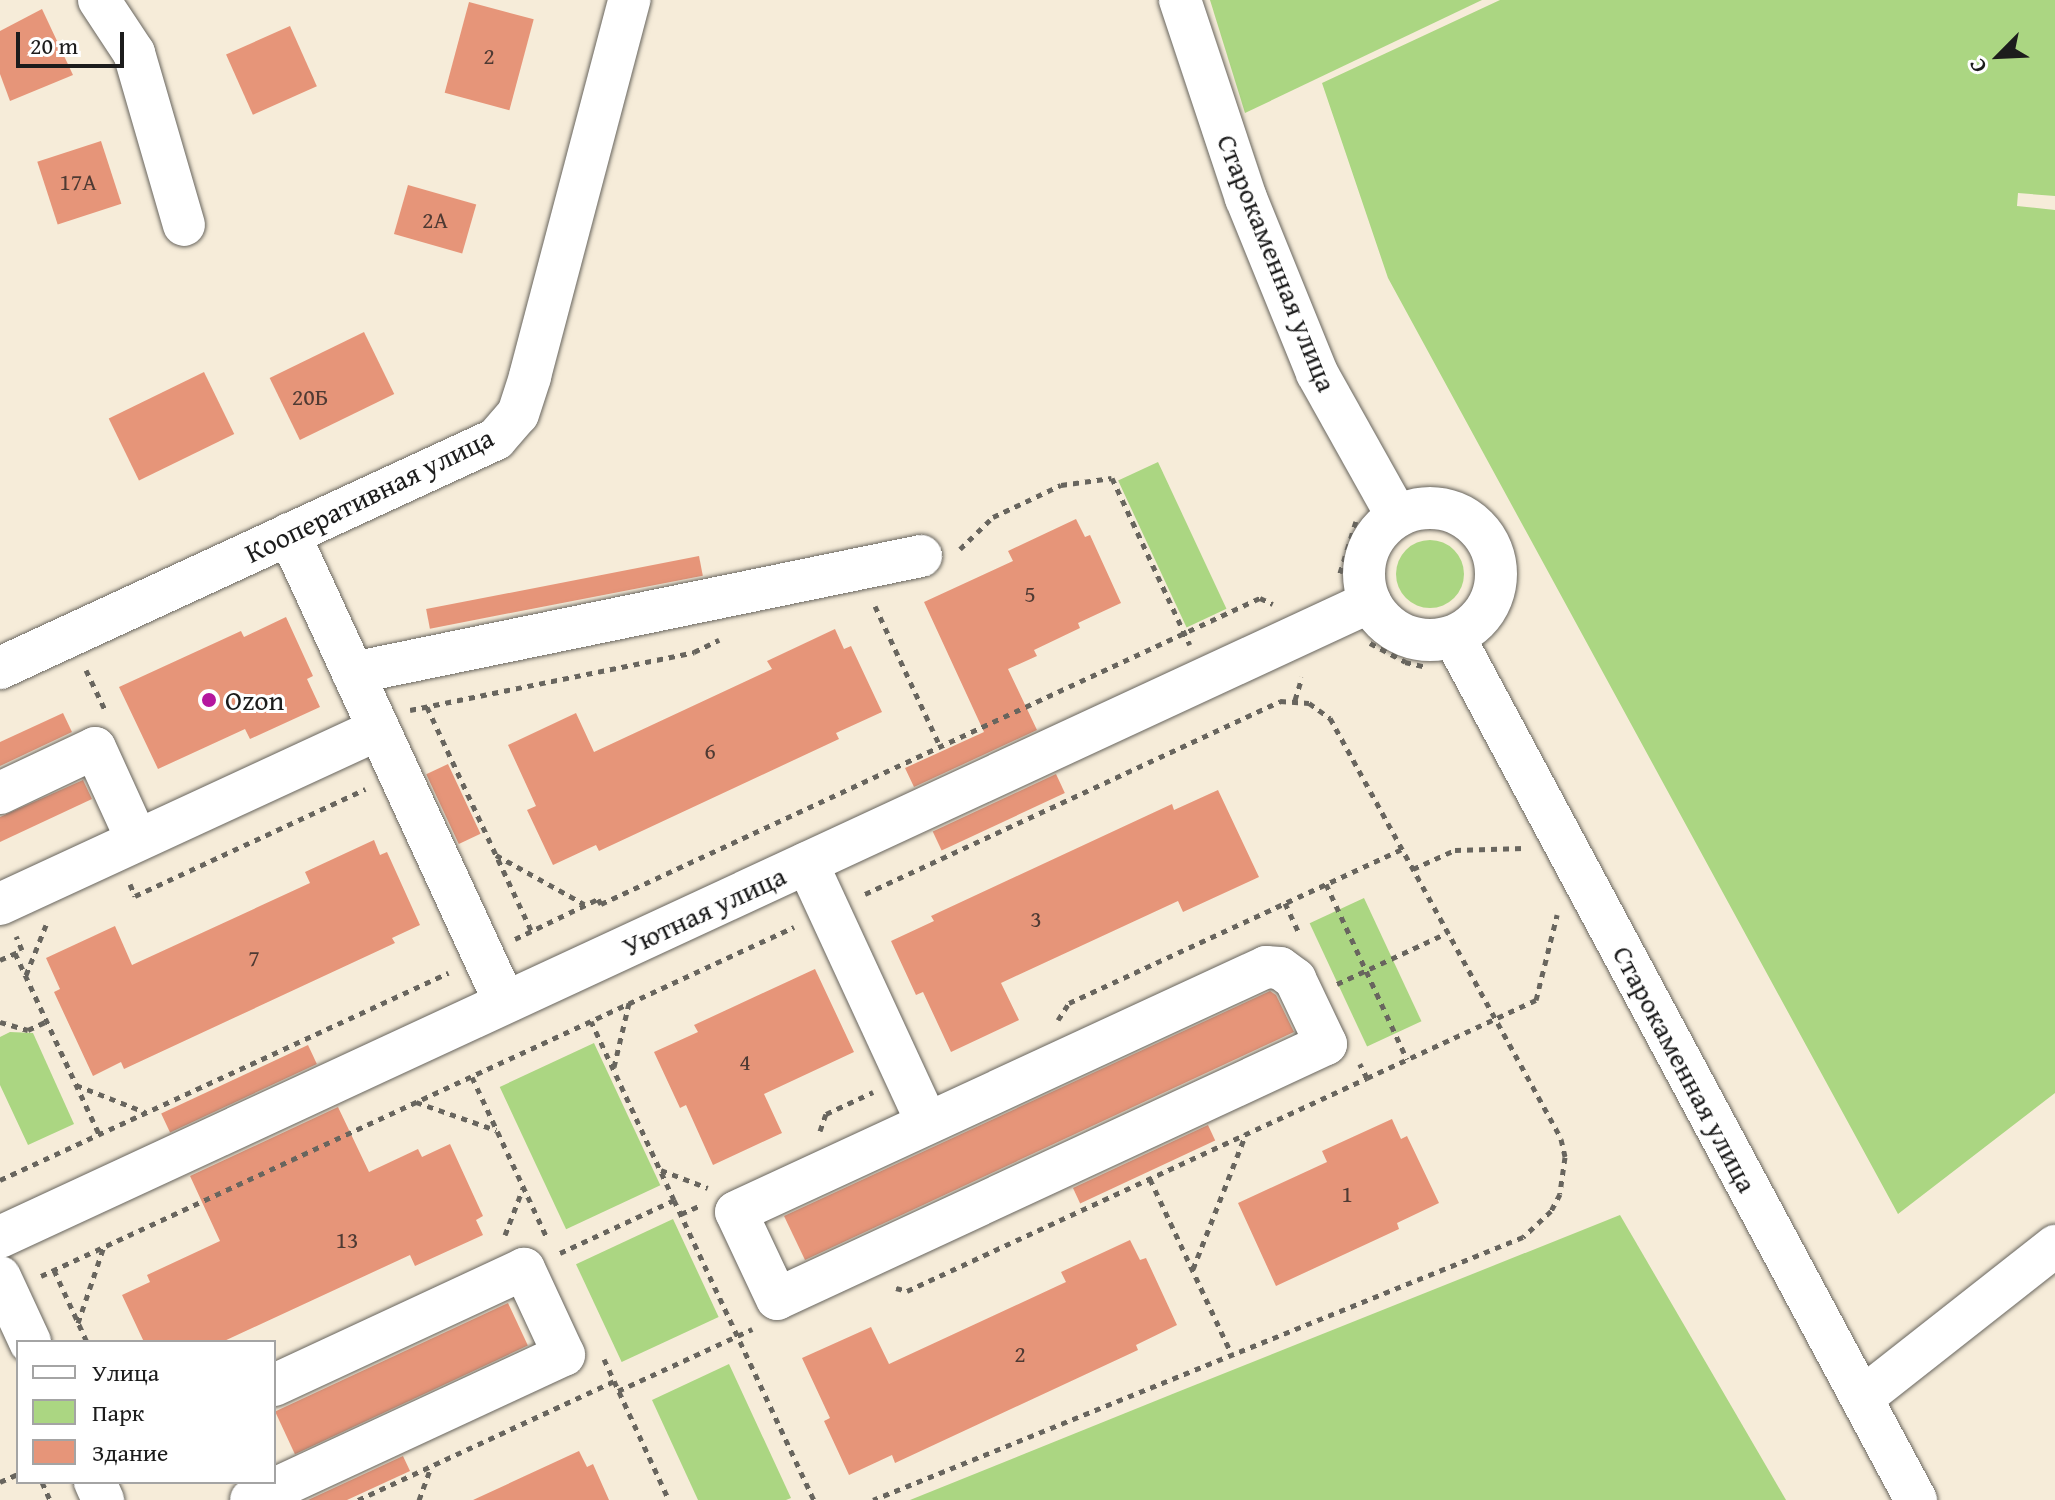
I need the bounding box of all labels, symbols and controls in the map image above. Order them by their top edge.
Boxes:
scale bar [20,16,128,66]
north arrow [1959,16,2039,96]
text: 20 m [30,28,78,63]
house number: 2 [483,42,495,70]
text: С [1960,54,1994,78]
street label: Старокаменная улица [1210,130,1344,396]
house number: 17А [59,168,97,196]
house number: 2А [422,206,448,234]
house number: 20Б [292,383,328,411]
street label: Кооперативная улица [239,420,499,570]
house number: 5 [1024,580,1036,608]
place label: Ozon [225,683,284,717]
marker: Ozon [200,691,218,709]
house number: 6 [704,737,716,765]
street label: Уютная улица [617,859,791,963]
house number: 3 [1030,905,1042,933]
street label: Старокаменная улица [1606,940,1764,1198]
house number: 7 [248,944,260,972]
house number: 4 [739,1048,751,1076]
house number: 1 [1341,1180,1353,1208]
house number: 13 [335,1226,359,1254]
legend [16,1340,276,1484]
house number: 2 [1014,1340,1026,1368]
text: Улица [92,1355,159,1390]
text: Парк [92,1395,144,1430]
text: Здание [92,1435,168,1470]

